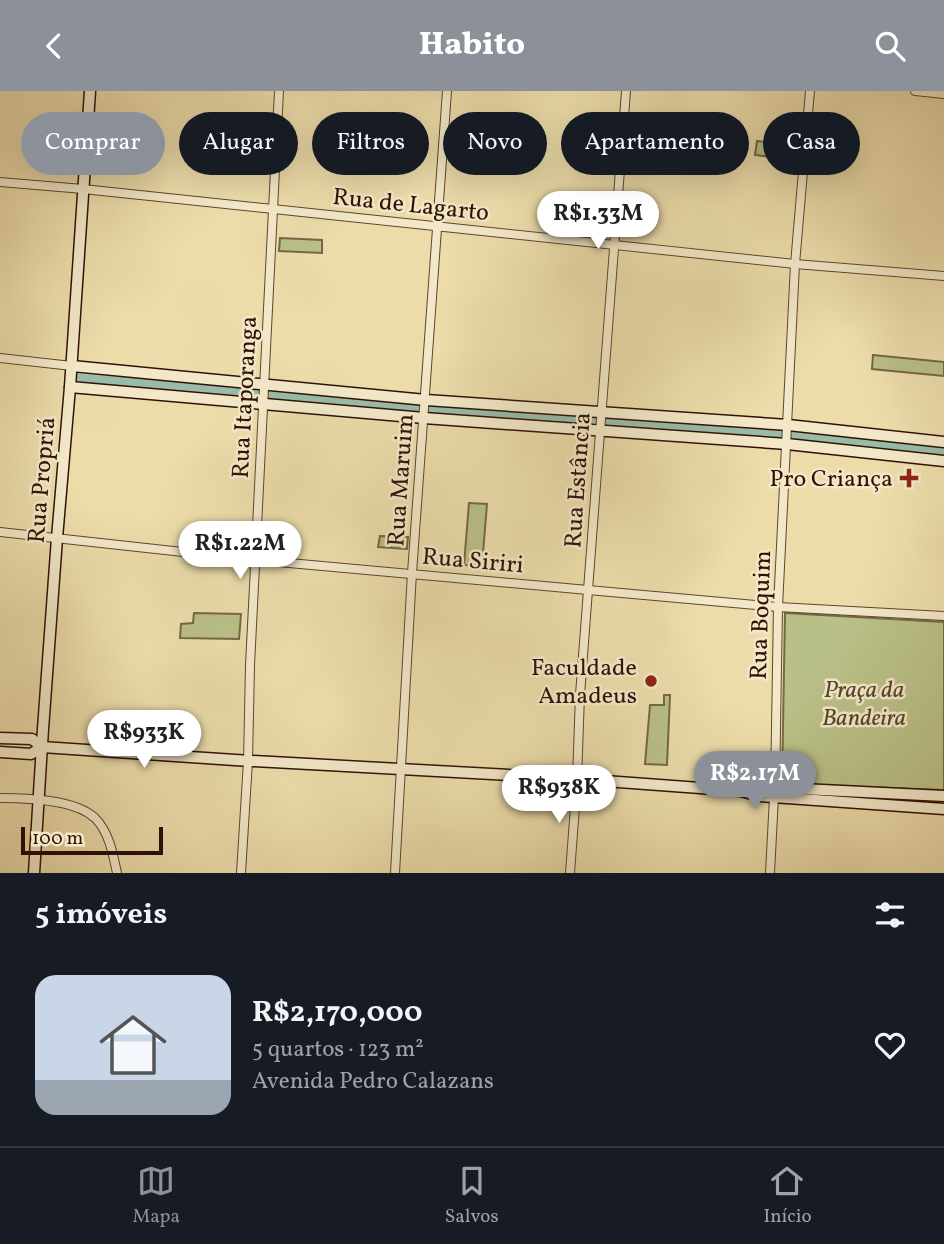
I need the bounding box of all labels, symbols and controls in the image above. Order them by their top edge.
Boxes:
text: Habito [419,24,525,68]
icon: back [35,27,73,65]
icon: search [871,27,909,65]
chip: Comprar [21,112,165,175]
chip: Alugar [179,112,298,175]
chip: Filtros [312,112,429,175]
chip: Novo [443,112,547,175]
chip: Apartamento [561,112,749,175]
chip: Casa [763,112,860,175]
street label: Rua de Lagarto [331,181,491,231]
pin: R$1.33M [533,191,663,251]
text: R$1.33M [553,198,643,230]
street label: Rua Itaporanga [225,315,267,479]
street label: Rua Estância [557,411,601,549]
street label: Rua Maruim [380,413,424,548]
street label: Rua Propriá [21,416,65,545]
place label: Pro Criança [770,463,893,497]
marker: Pro Criança [899,468,919,488]
pin: R$1.22M [175,521,305,581]
text: R$1.22M [195,528,285,560]
street label: Rua Siriri [421,541,525,583]
street label: Rua Boquim [743,550,781,680]
place label: Faculdade Amadeus [531,652,637,714]
marker: Faculdade Amadeus [643,673,659,689]
park label: Praça da Bandeira [822,674,906,736]
pin: R$933K [87,711,201,770]
text: R$933K [103,717,185,749]
pin: R$2.17M [690,751,820,811]
text: R$2.17M [710,758,800,790]
pin: R$938K [502,765,616,825]
text: R$938K [518,772,600,804]
scale bar [21,824,163,856]
text: 100 m [32,826,83,852]
text: 5 imóveis [35,894,167,936]
icon: filters [871,896,909,934]
text: R$2,170,000 [252,992,423,1034]
icon: home [91,1003,175,1087]
icon: heart [871,1026,909,1064]
text: 5 quartos · 123 m² [252,1034,424,1066]
text: Avenida Pedro Calazans [252,1066,494,1098]
tab: Mapa [132,1162,180,1230]
tab: Salvos [445,1162,499,1230]
tab: Início [763,1162,812,1230]

